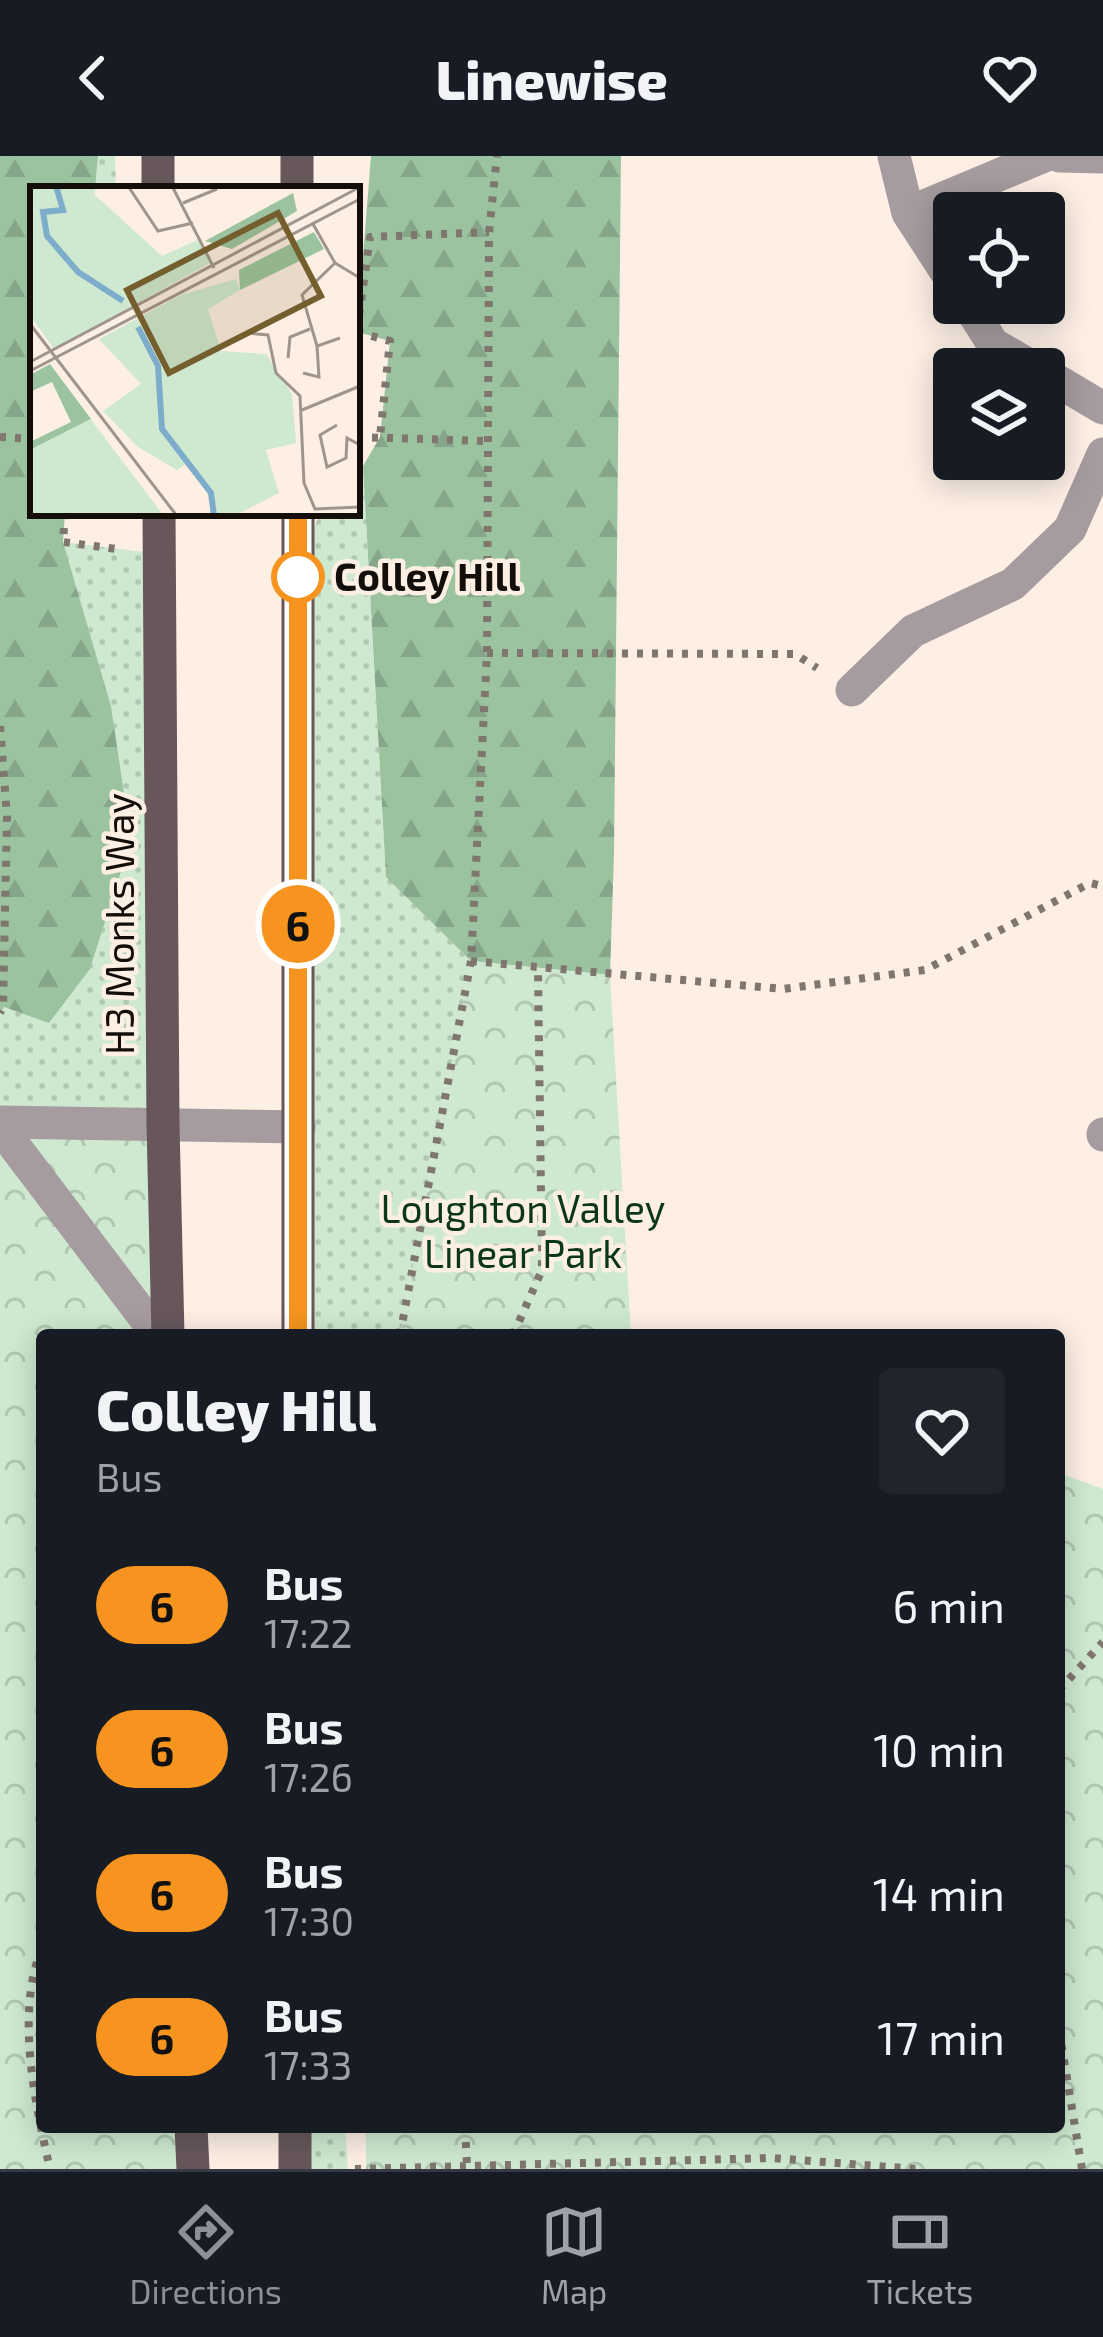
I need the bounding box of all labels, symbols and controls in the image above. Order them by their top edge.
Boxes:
icon: back [60,45,126,111]
icon: heart [977,45,1043,111]
text: Linewise [435,46,668,111]
inset map [30,186,360,516]
map controls [933,192,1065,480]
button: locate [933,192,1065,324]
button: layers [933,348,1065,480]
marker: Colley Hill [273,552,323,602]
place label: Colley Hill [334,552,520,600]
street label: H3 Monks Way [95,793,142,1055]
line badge: 6 [259,885,337,963]
text: 6 [286,899,310,949]
park label: Loughton Valley Linear Park [381,1184,665,1276]
button: heart [879,1368,1005,1494]
text: Colley Hill [96,1374,376,1442]
text: Bus [96,1453,162,1500]
text: Bus [264,1555,343,1609]
text: 6 min [892,1578,1005,1632]
text: 6 [150,1580,174,1630]
text: 17:22 [264,1609,353,1656]
text: Bus [264,1699,343,1753]
text: 10 min [873,1722,1005,1776]
text: 6 [150,1724,174,1774]
text: 17:26 [264,1753,353,1800]
text: Bus [264,1843,343,1897]
text: 14 min [873,1866,1005,1920]
text: 6 [150,1868,174,1918]
text: 17:30 [264,1897,354,1944]
text: Bus [264,1987,343,2041]
text: 17 min [877,2010,1005,2064]
text: 6 [150,2012,174,2062]
text: 17:33 [264,2041,352,2088]
tab: Directions [130,2199,282,2311]
tab: Map [541,2199,607,2311]
tab: Tickets [866,2199,973,2311]

